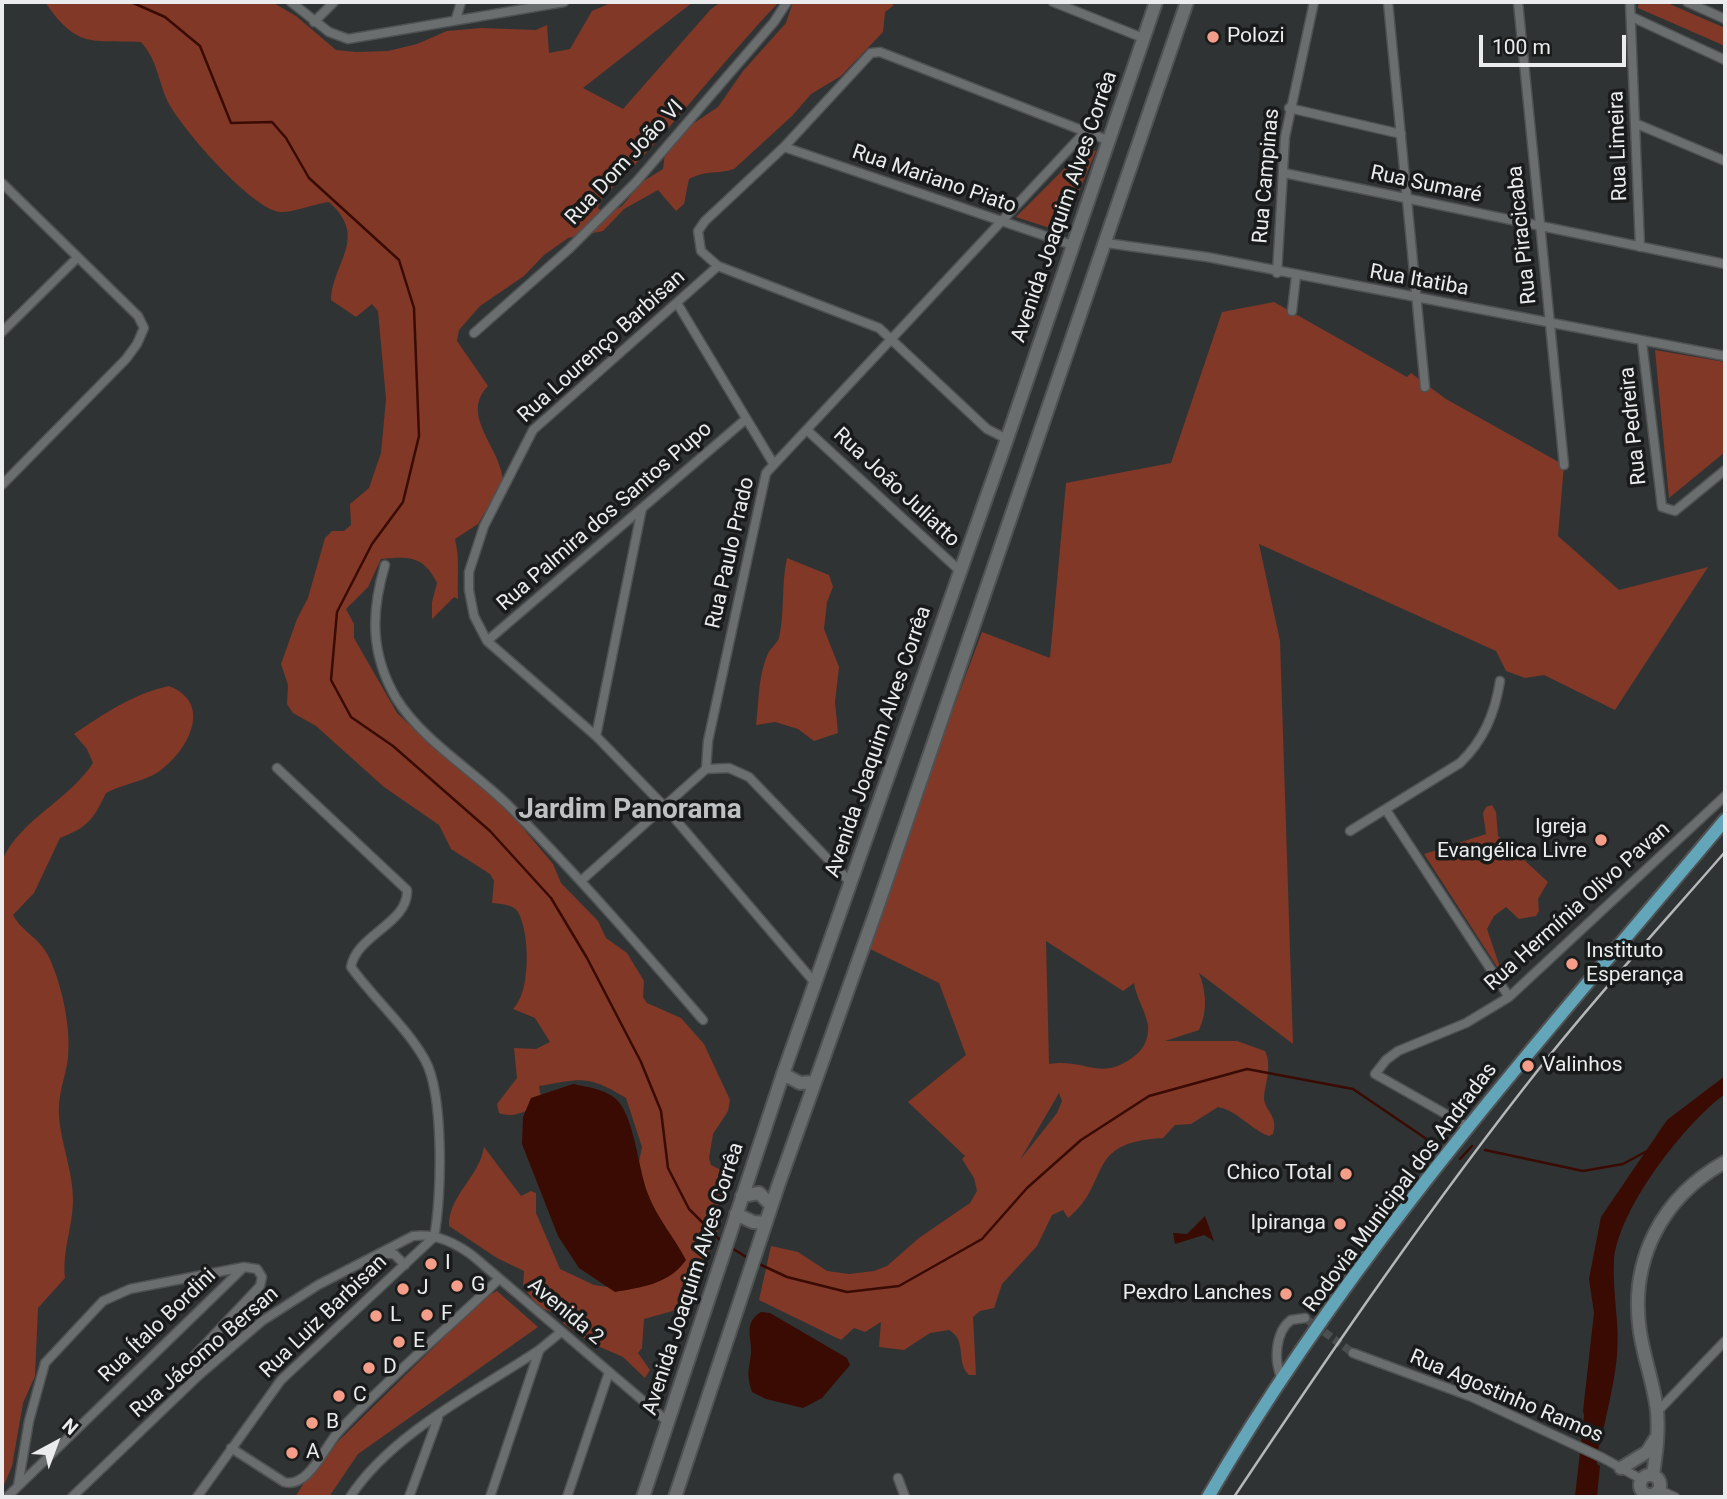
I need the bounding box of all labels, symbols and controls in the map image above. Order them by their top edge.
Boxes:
scale bar [1482,21,1629,65]
place label: Polozi [1227,24,1285,50]
marker: Polozi [1205,29,1221,45]
text: 100 m [1492,35,1551,59]
street label: Avenida Joaquim Alves Corrêa [1007,68,1123,346]
street label: Rua Limeira [1604,90,1634,202]
street label: Rua Dom João VI [561,95,689,231]
street label: Rua Campinas [1249,107,1285,245]
street label: Rua Mariano Piato [849,140,1019,220]
street label: Rua Sumaré [1368,161,1484,209]
street label: Rua Piracicaba [1503,164,1543,306]
street label: Rua Itatiba [1367,260,1471,302]
street label: Rua Lourenço Barbisan [513,265,691,429]
street label: Rua Pedreira [1615,366,1653,486]
street label: Rua Palmira dos Santos Pupo [492,417,718,617]
street label: Rua João Juliatto [828,423,964,553]
street label: Rua Paulo Prado [701,475,761,631]
street label: Avenida Joaquim Alves Corrêa [821,603,937,881]
district label: Jardim Panorama [518,794,742,828]
place label: Igreja Evangélica Livre [1437,815,1587,865]
street label: Rua Hermínia Olivo Pavan [1480,817,1676,997]
marker: Igreja Evangélica Livre [1593,832,1609,848]
place label: Instituto Esperança [1586,939,1684,989]
marker: Instituto Esperança [1564,956,1580,972]
place label: Valinhos [1542,1053,1623,1079]
street label: Rodovia Municipal dos Andradas [1299,1058,1503,1318]
marker: Valinhos [1520,1058,1536,1074]
street label: Avenida Joaquim Alves Corrêa [638,1140,750,1418]
place label: Chico Total [1227,1161,1332,1187]
marker: Chico Total [1338,1166,1354,1182]
place label: Ipiranga [1250,1211,1326,1237]
marker: Ipiranga [1332,1216,1348,1232]
street label: Rua Luiz Barbisan [255,1250,393,1384]
place label: I [445,1251,451,1277]
marker: I [423,1256,439,1272]
street label: Rua Ítalo Bordini [94,1264,222,1388]
place label: G [471,1273,485,1299]
street label: Avenida 2 [522,1273,608,1351]
place label: J [417,1276,429,1302]
marker: G [449,1278,465,1294]
marker: J [395,1281,411,1297]
place label: Pexdro Lanches [1123,1281,1272,1307]
street label: Rua Jácomo Bersan [126,1282,284,1424]
marker: Pexdro Lanches [1278,1286,1294,1302]
place label: F [441,1302,453,1328]
place label: L [390,1303,401,1329]
marker: F [419,1307,435,1323]
marker: L [368,1308,384,1324]
place label: E [413,1329,425,1355]
marker: E [391,1334,407,1350]
street label: Rua Agostinho Ramos [1406,1345,1606,1449]
place label: D [383,1355,397,1381]
marker: D [361,1360,377,1376]
place label: C [353,1383,367,1409]
marker: C [331,1388,347,1404]
north arrow [21,1408,91,1478]
place label: B [326,1410,339,1436]
text: N [58,1414,83,1440]
marker: B [304,1415,320,1431]
place label: A [306,1440,320,1466]
marker: A [284,1445,300,1461]

